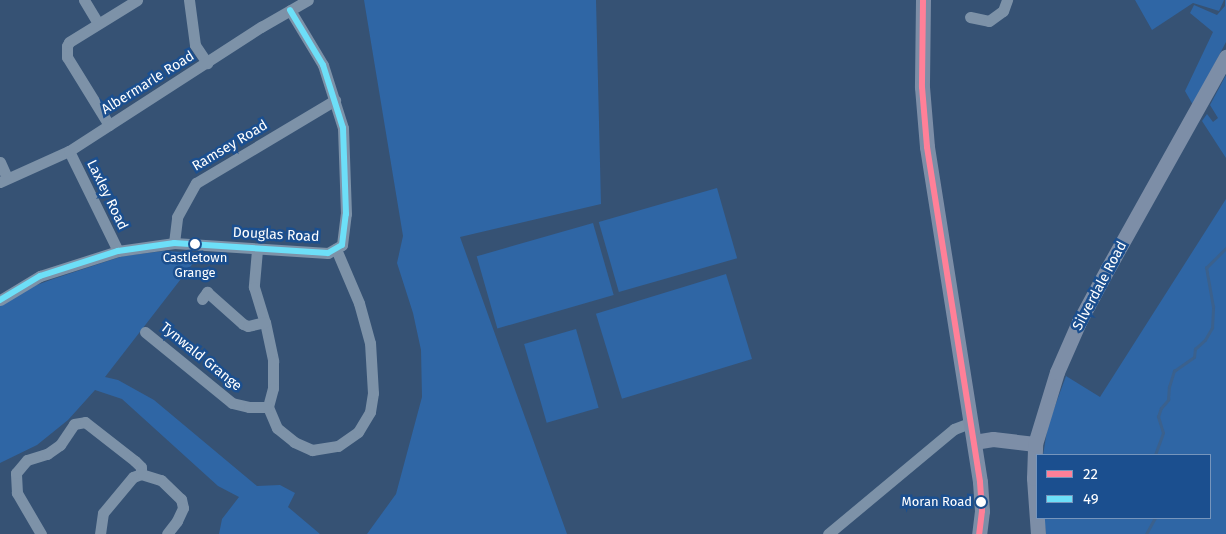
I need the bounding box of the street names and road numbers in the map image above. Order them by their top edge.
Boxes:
street label: Albermarle Road [99,48,197,118]
street label: Ramsey Road [189,117,271,175]
street label: Laxley Road [83,157,131,233]
street label: Douglas Road [232,224,320,246]
street label: Silverdale Road [1069,239,1131,333]
street label: Tynwald Grange [157,319,245,395]

